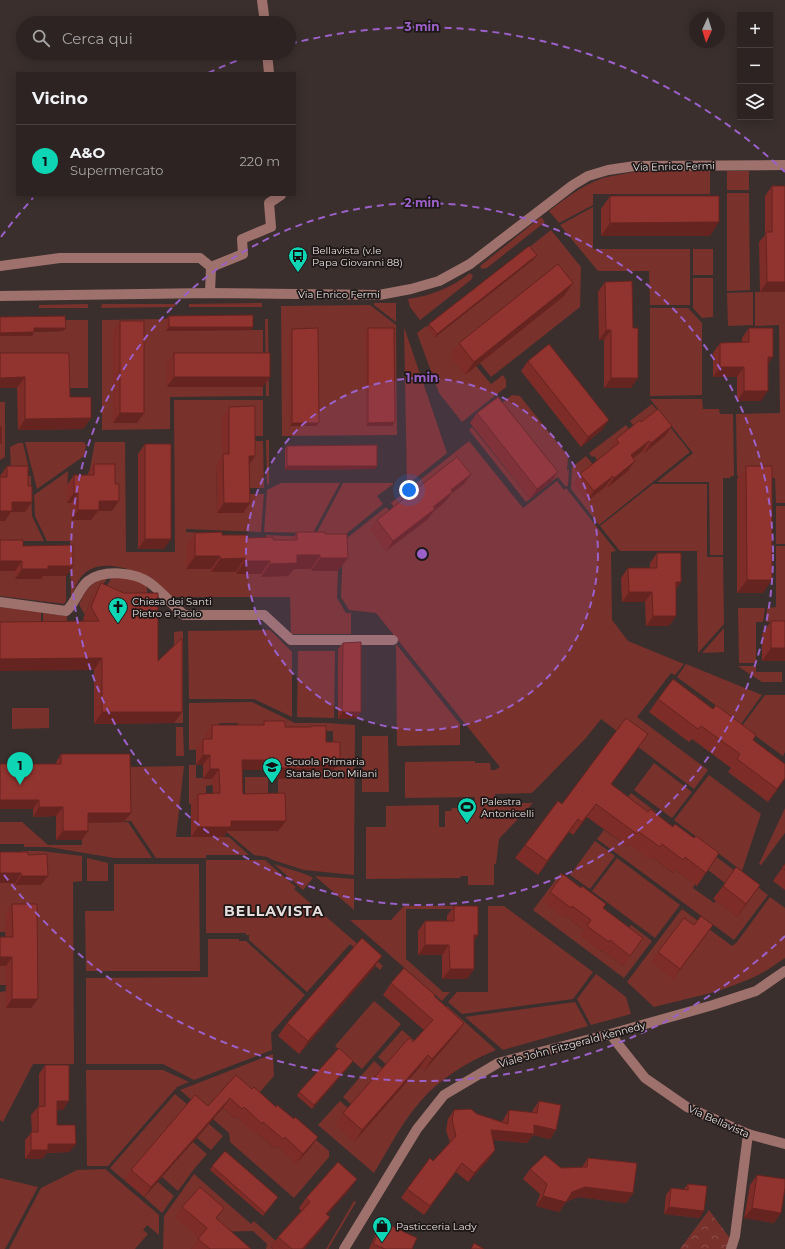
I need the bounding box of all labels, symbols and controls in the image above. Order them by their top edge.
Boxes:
north arrow [689,12,725,48]
map controls [737,12,773,120]
button: + [737,12,773,48]
search box [16,16,296,60]
text: 3 min [404,19,440,34]
icon: search [30,27,52,49]
text: Cerca qui [62,29,133,48]
button: − [737,48,773,84]
button: layers [737,84,773,120]
text: Vicino [32,88,88,108]
text: A&O [70,143,105,162]
text: 1 [42,153,48,169]
text: 220 m [239,153,280,169]
street label: Via Enrico Fermi [633,159,715,174]
text: Supermercato [70,162,163,178]
text: 2 min [405,195,439,210]
place label: Bellavista (v.le Papa Giovanni 88) [312,244,403,269]
bus stop icon: Bellavista (v.le Papa Giovanni 88) [287,245,309,273]
street label: Via Enrico Fermi [298,288,380,301]
text: 1 min [406,370,438,385]
your location [399,480,419,500]
centre of rings [415,547,429,561]
place label: Chiesa dei Santi Pietro e Paolo [132,595,212,620]
church icon: Chiesa dei Santi Pietro e Paolo [107,596,129,624]
pin: 1 [7,752,33,785]
place label: Scuola Primaria Statale Don Milani [286,755,377,780]
school or university icon: Scuola Primaria Statale Don Milani [261,756,283,784]
place label: Palestra Antonicelli [481,795,534,820]
sports icon: Palestra Antonicelli [456,796,478,824]
district label: BELLAVISTA [224,902,324,920]
street label: Viale John Fitzgerald Kennedy [497,1018,647,1070]
street label: Via Bellavista [686,1102,751,1141]
shop icon: Pasticceria Lady [371,1215,393,1243]
place label: Pasticceria Lady [396,1220,477,1233]

